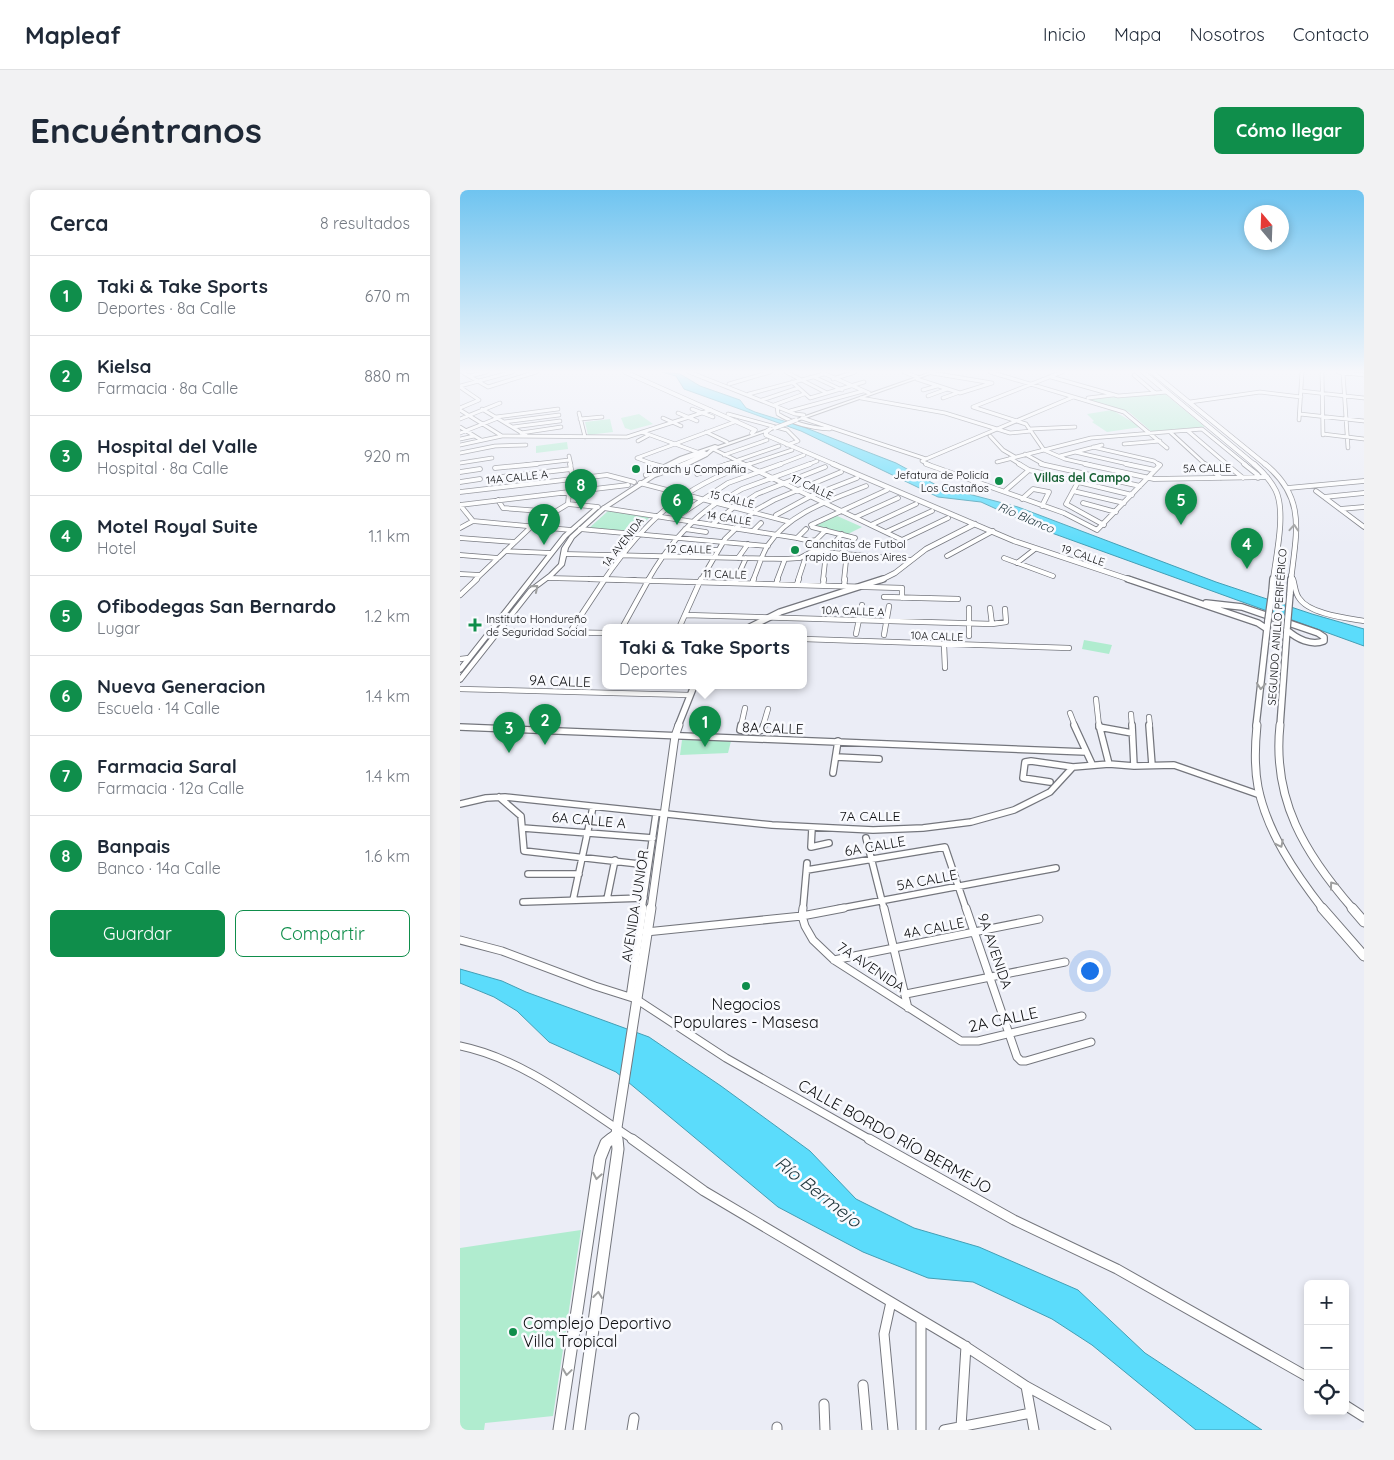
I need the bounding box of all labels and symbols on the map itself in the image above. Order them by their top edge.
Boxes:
north arrow [1244,205,1289,250]
street label: 5A CALLE [1183,461,1231,475]
place label: Larach y Compañia [646,462,746,476]
marker: Larach y Compañia [630,463,642,475]
street label: 14A CALLE A [485,467,549,487]
place label: Jefatura de Policía Los Castaños [894,468,989,495]
pin: 8 [565,469,597,510]
district label: Villas del Campo [1034,470,1131,485]
street label: 17 CALLE [789,471,835,503]
marker: Jefatura de Policía Los Castaños [993,475,1005,487]
pin: 6 [661,484,693,525]
pin: 5 [1165,484,1197,525]
street label: 15 CALLE [708,487,756,511]
water label: Río Blanco [996,499,1057,536]
pin: 7 [528,504,560,545]
street label: 14 CALLE [706,508,752,528]
street label: 1A AVENIDA [599,514,647,570]
one-way arrow [1289,523,1300,531]
pin: 4 [1231,528,1263,569]
place label: Canchitas de Futbol rapido Buenos Aires [805,537,907,564]
street label: 19 CALLE [1059,541,1107,569]
street label: 12 CALLE [666,542,712,556]
marker: Canchitas de Futbol rapido Buenos Aires [789,544,801,556]
street label: SEGUNDO ANILLO PERIFÉRICO [1265,548,1289,706]
street label: 11 CALLE [703,566,747,582]
one-way arrow [529,585,538,594]
street label: 10A CALLE A [821,603,885,619]
place label: Instituto Hondureño de Seguridad Social [486,612,587,639]
marker: Instituto Hondureño de Seguridad Social [468,618,482,632]
street label: 10A CALLE [910,628,964,644]
street label: 9A CALLE [529,671,591,691]
one-way arrow [1255,683,1266,691]
pin: 2 [529,704,561,745]
pin: 1 [689,706,721,747]
pin: 3 [493,712,525,753]
street label: 8A CALLE [742,718,804,738]
street label: 7A CALLE [839,807,901,825]
street label: 6A CALLE A [551,808,627,832]
street label: 6A CALLE [843,832,907,860]
one-way arrow [1274,839,1284,848]
street label: AVENIDA JUNIOR [617,849,653,963]
street label: 5A CALLE [895,865,959,895]
one-way arrow [1330,881,1339,891]
street label: 9A AVENIDA [974,911,1016,991]
street label: 4A CALLE [902,913,966,943]
street label: 7A AVENIDA [834,938,908,996]
your location [1077,958,1103,984]
marker: Negocios Populares - Masesa [740,980,752,992]
place label: Negocios Populares - Masesa [673,994,819,1032]
street label: 2A CALLE [966,1002,1040,1036]
street label: CALLE BORDO RÍO BERMEJO [795,1074,995,1198]
water label: Río Bermejo [771,1151,867,1233]
one-way arrow [592,1172,602,1181]
one-way arrow [593,1291,603,1300]
place label: Complejo Deportivo Villa Tropical [523,1313,671,1351]
marker: Complejo Deportivo Villa Tropical [507,1326,519,1338]
one-way arrow [562,1368,573,1376]

